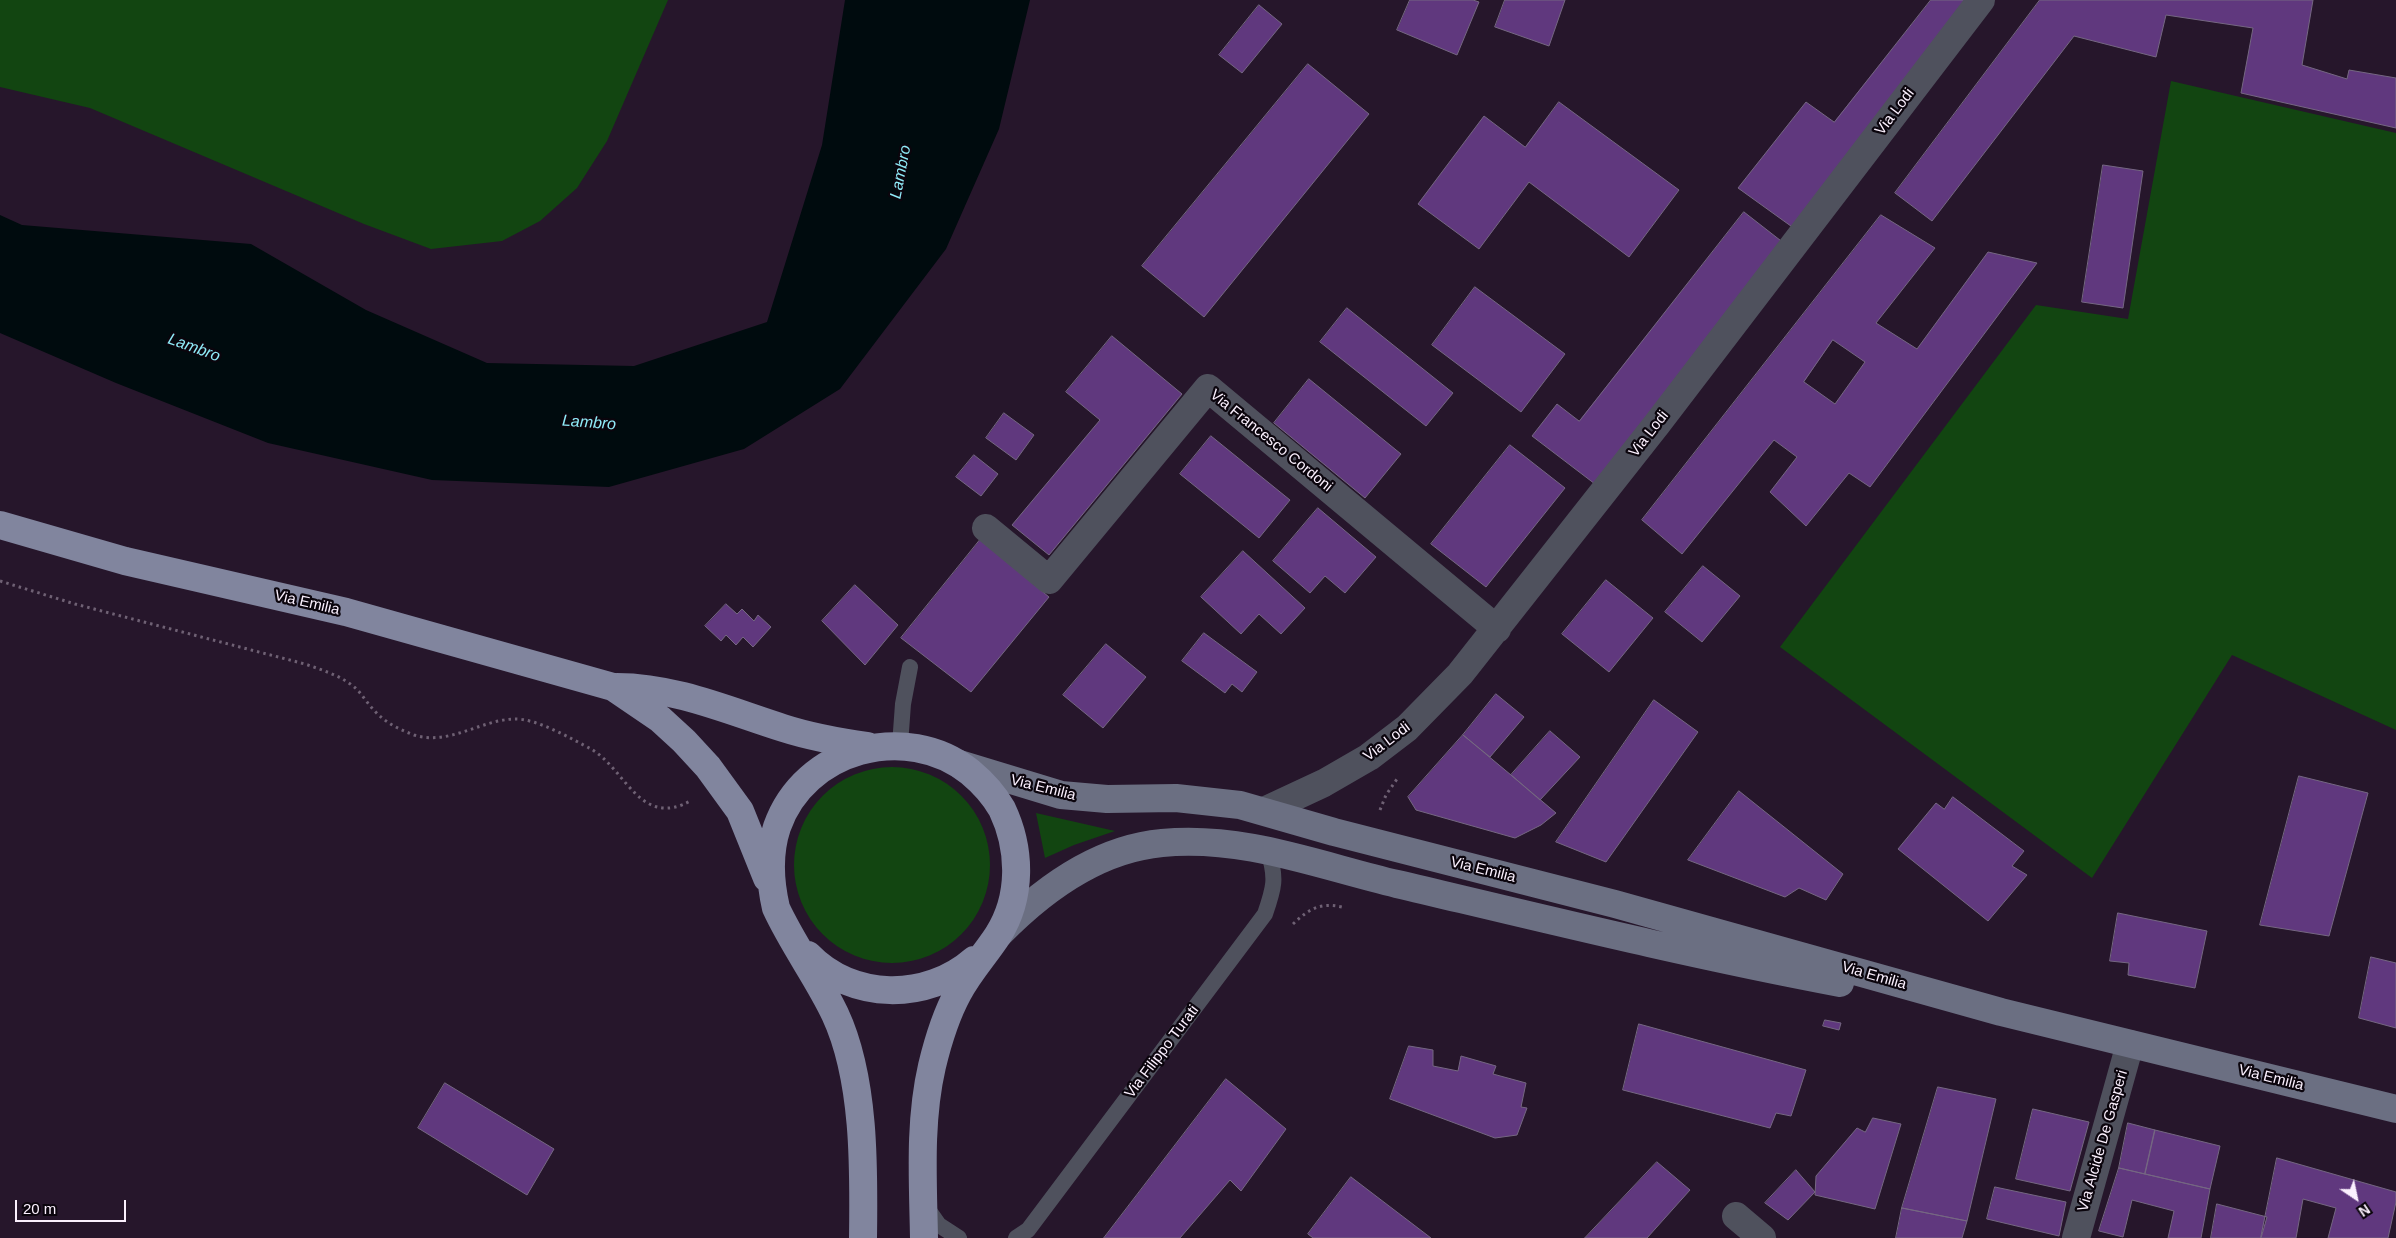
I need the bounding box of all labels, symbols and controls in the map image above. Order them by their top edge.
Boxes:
street label: Via Lodi [1872,85,1918,139]
water label: Lambro [886,144,916,200]
water label: Lambro [165,330,223,366]
street label: Via Francesco Cordoni [1206,386,1336,496]
street label: Via Lodi [1625,407,1673,461]
water label: Lambro [561,412,617,434]
street label: Via Emilia [273,587,341,619]
street label: Via Lodi [1360,719,1414,765]
street label: Via Emilia [1009,771,1077,805]
street label: Via Emilia [1449,853,1517,887]
street label: Via Emilia [1840,958,1908,994]
street label: Via Filippo Turati [1121,1002,1203,1102]
street label: Via Emilia [2237,1061,2305,1095]
street label: Via Alcide De Gasperi [2074,1068,2132,1214]
north arrow [2331,1173,2381,1223]
scale bar [18,1190,129,1222]
text: 20 m [23,1200,56,1217]
text: N [2356,1201,2373,1220]

